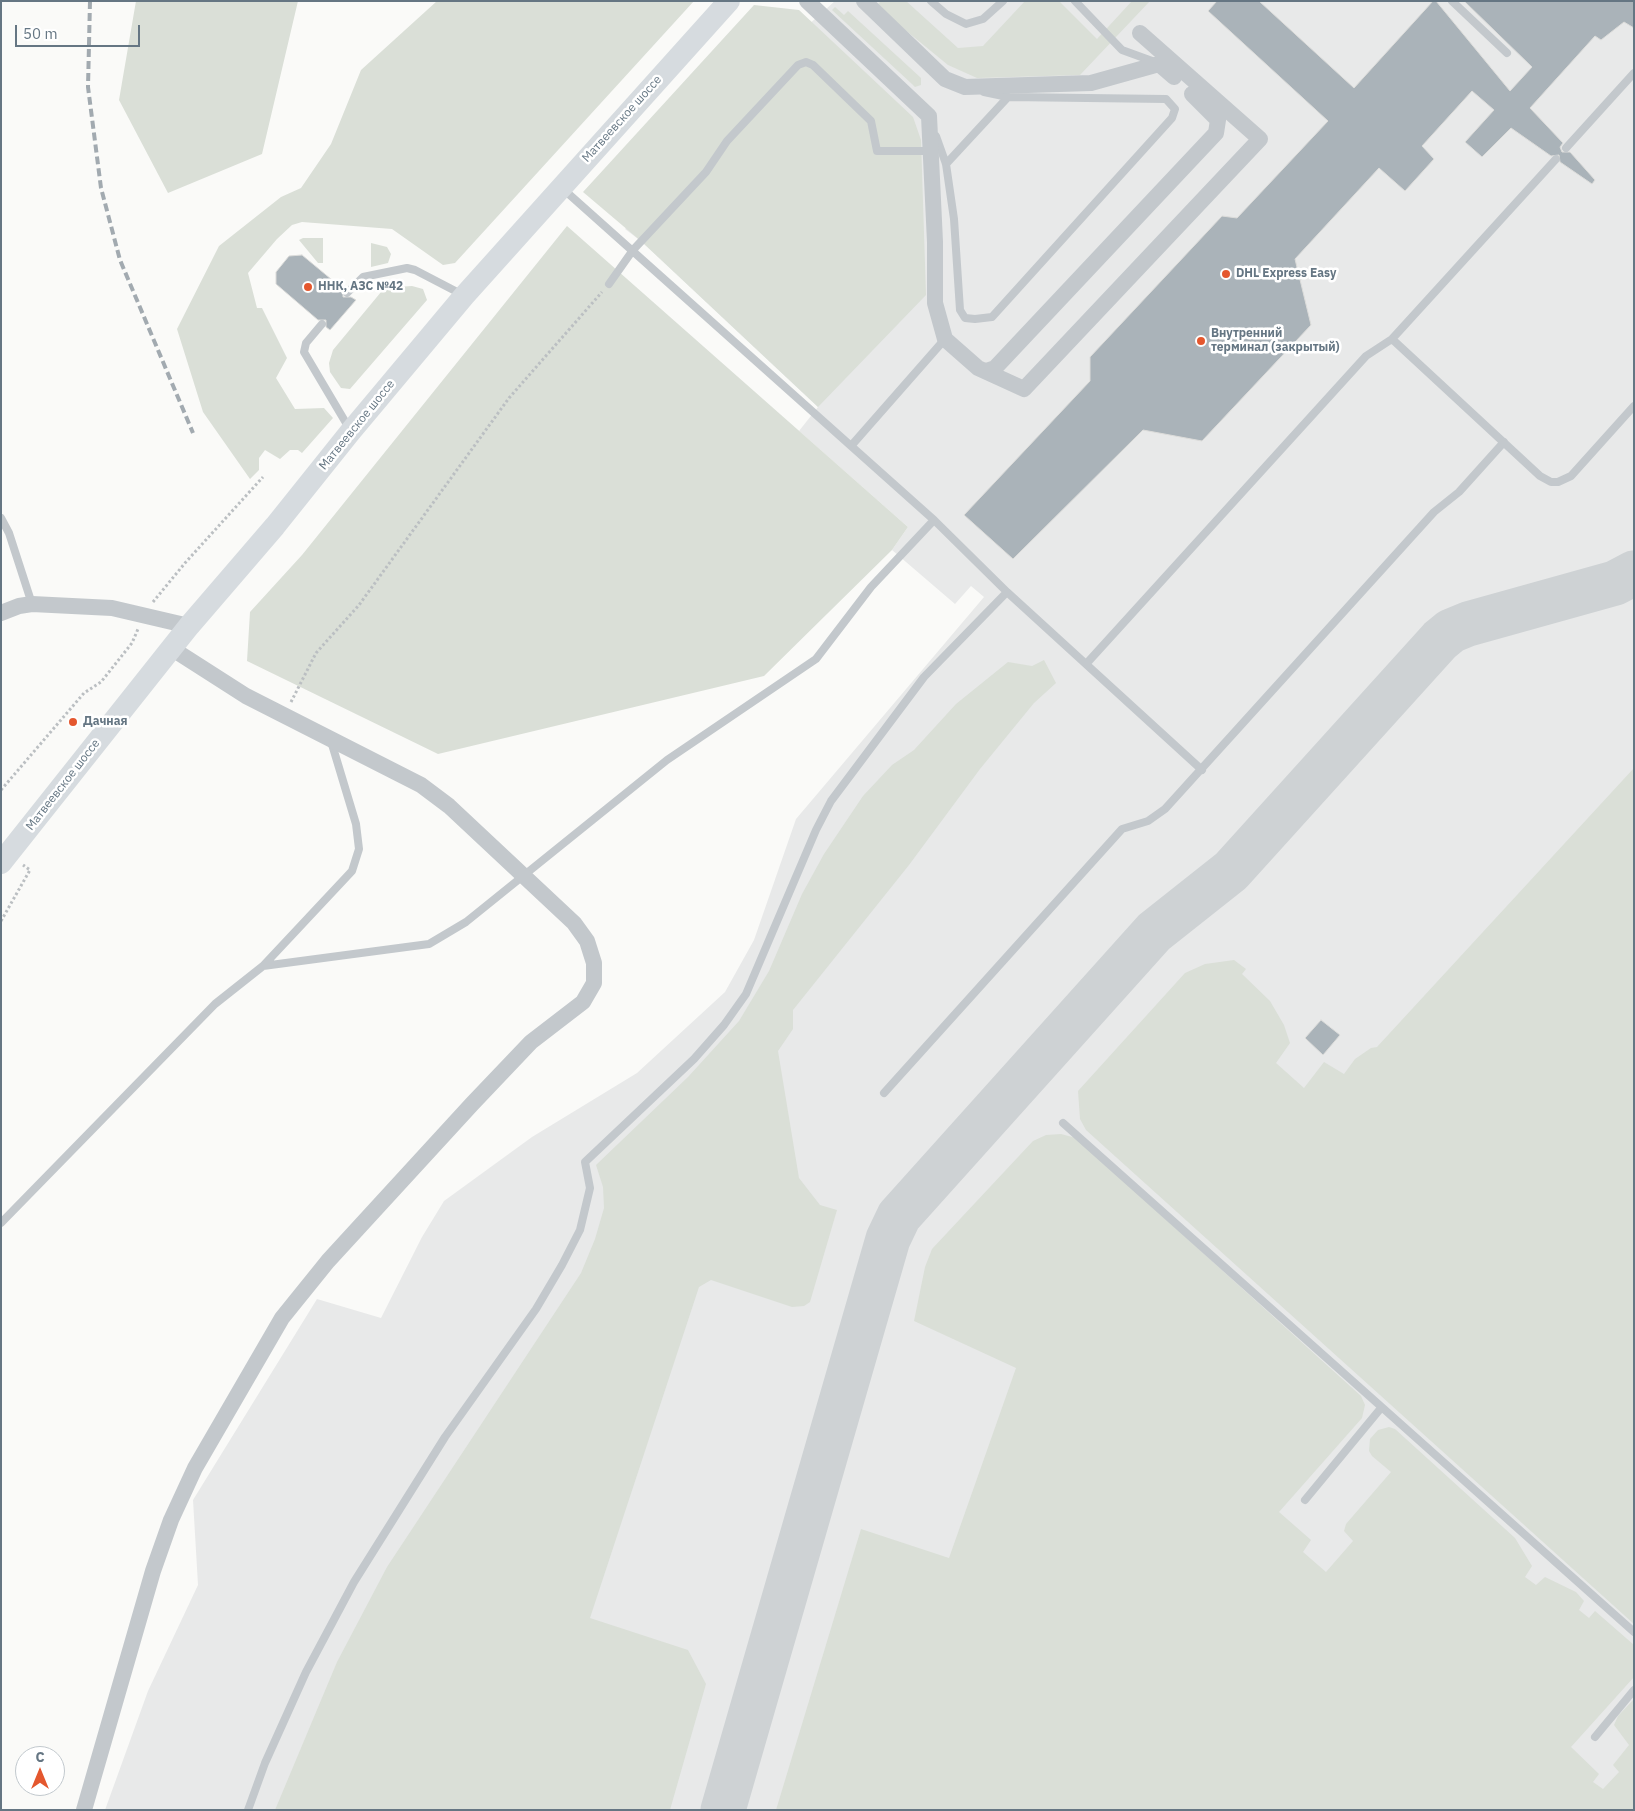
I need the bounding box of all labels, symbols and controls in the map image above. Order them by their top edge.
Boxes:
scale bar [18,15,142,47]
text: 50 m [23,24,58,43]
street label: Матвеевское шоссе [579,73,665,165]
place label: DHL Express Easy [1236,267,1336,281]
marker: DHL Express Easy [1220,268,1232,280]
place label: ННК, АЗС №42 [318,280,403,294]
marker: ННК, АЗС №42 [302,281,314,293]
place label: Внутренний терминал (закрытый) [1211,327,1340,355]
marker: Внутренний терминал (закрытый) [1195,335,1207,347]
street label: Матвеевское шоссе [316,377,398,473]
place label: Дачная [83,715,128,729]
marker: Дачная [67,716,79,728]
street label: Матвеевское шоссе [23,737,103,833]
north arrow [15,1746,65,1796]
text: С [35,1748,45,1766]

